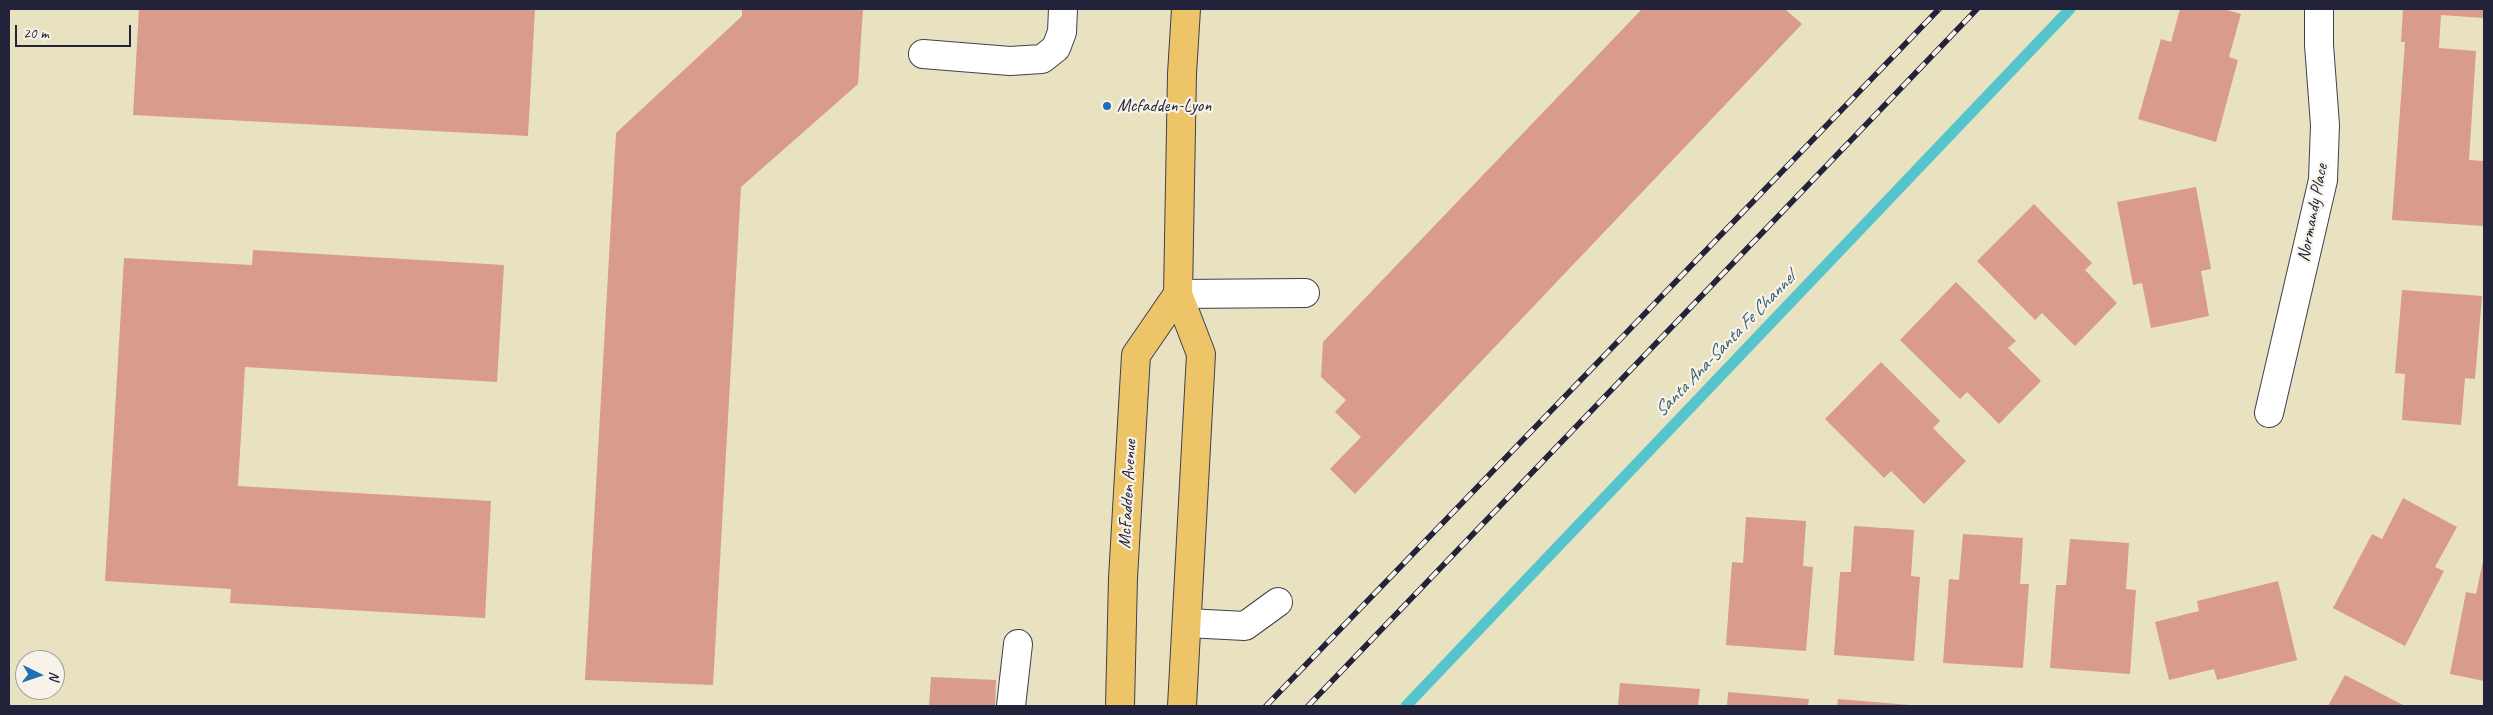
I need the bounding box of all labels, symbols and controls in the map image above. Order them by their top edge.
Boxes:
scale bar [18,15,134,47]
text: 20 m [23,24,49,43]
place label: Mcfadden-Lyon [1117,95,1211,117]
marker: Mcfadden-Lyon [1101,100,1113,112]
street label: Normandy Place [2293,162,2333,264]
water label: Santa Ana-Santa Fe Channel [1650,268,1800,422]
street label: McFadden Avenue [1114,439,1142,549]
north arrow [15,650,65,700]
text: N [46,671,63,681]

